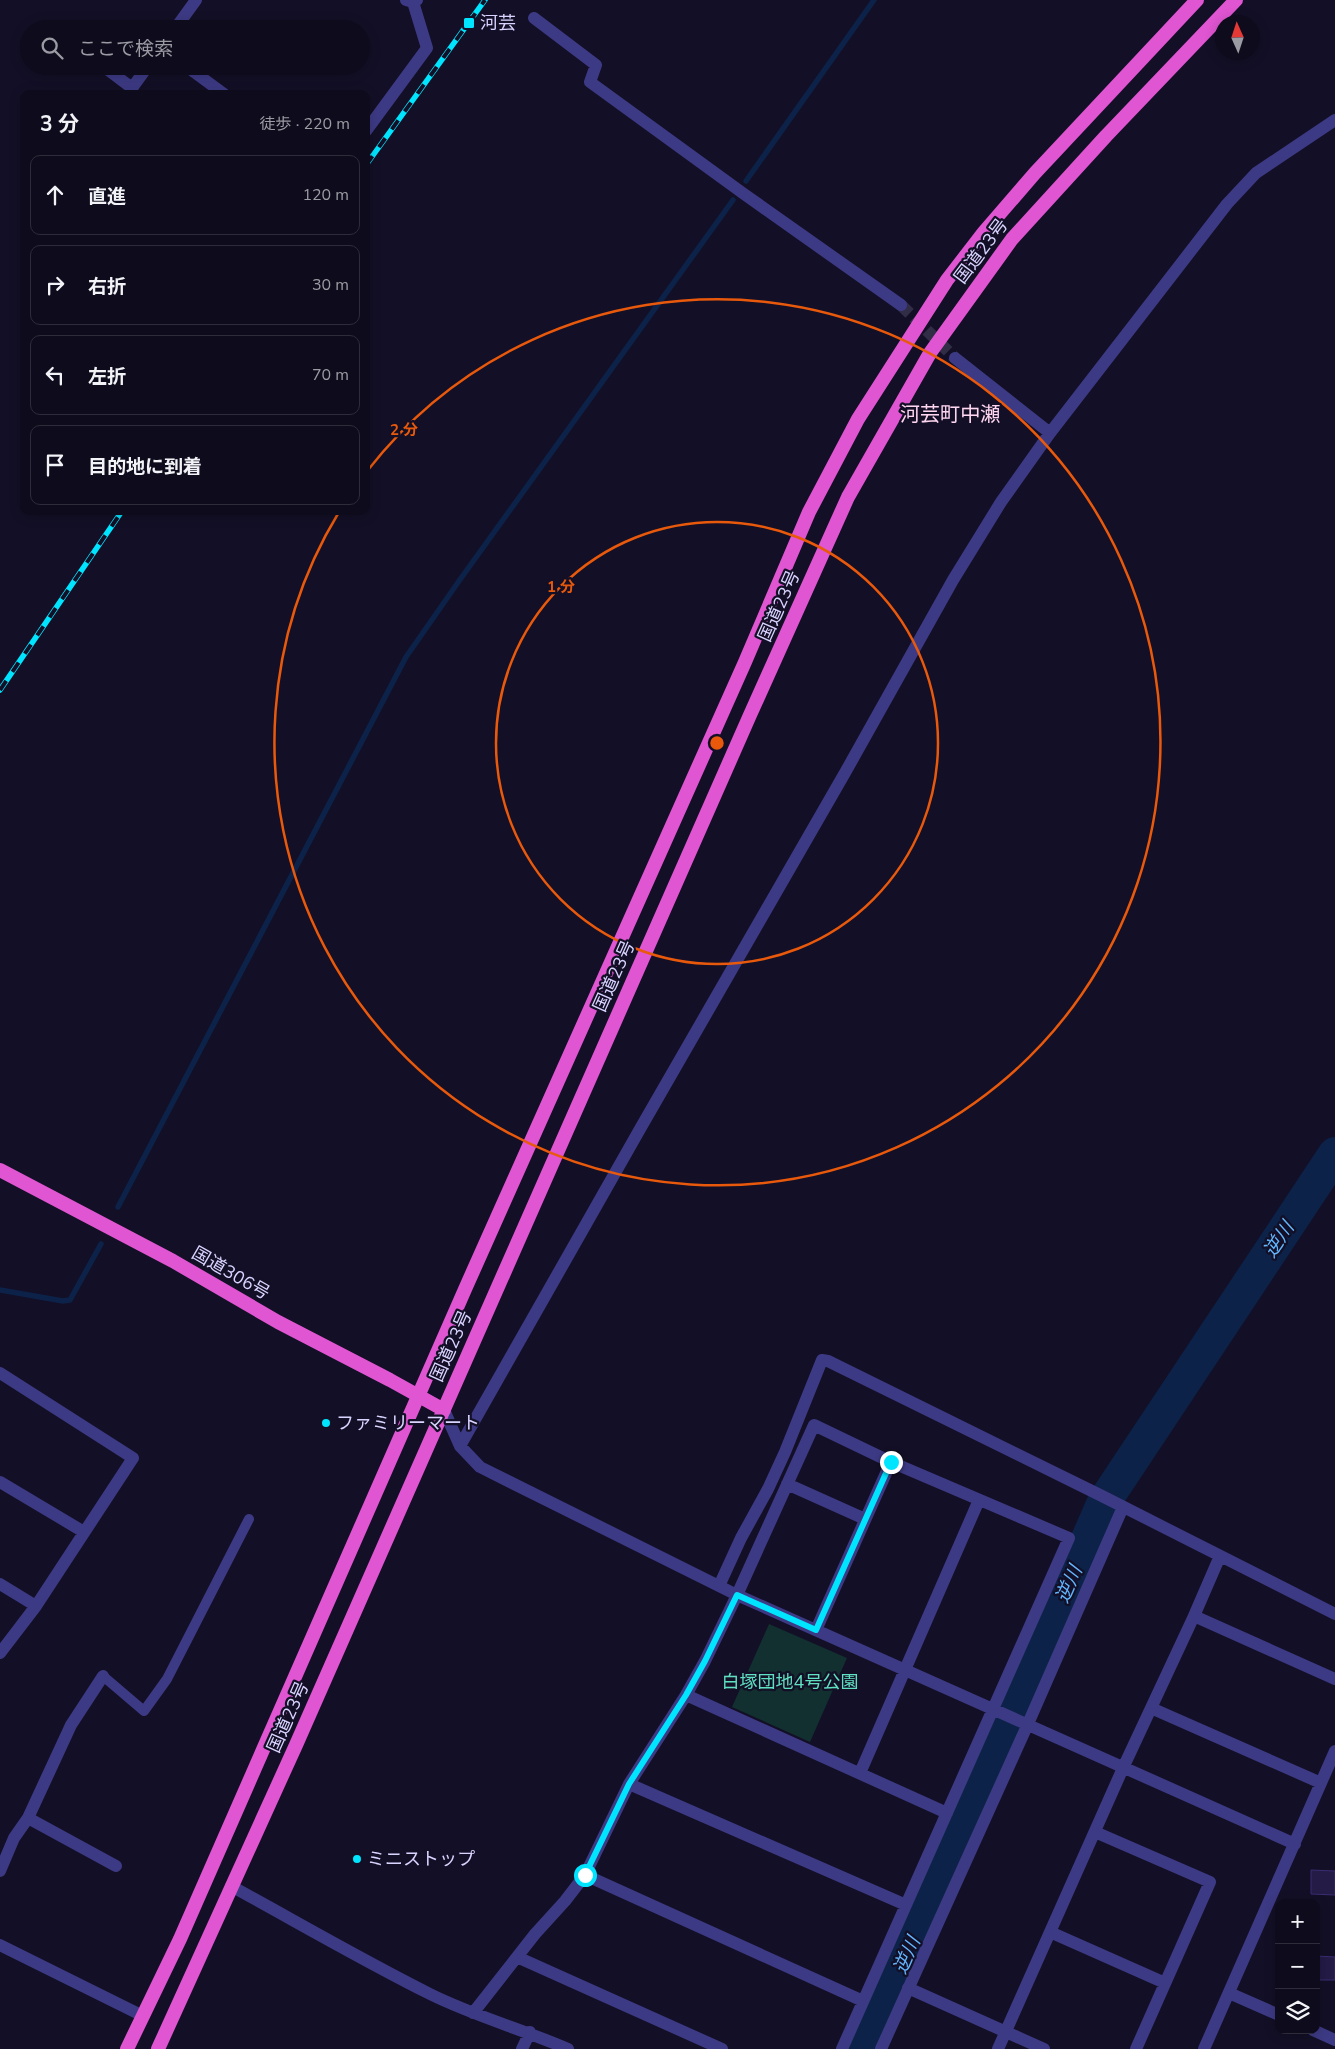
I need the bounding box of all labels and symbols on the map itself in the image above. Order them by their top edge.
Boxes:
place label: 河芸 [480,11,516,35]
north arrow [1215,15,1260,60]
marker: 河芸 [462,16,476,30]
street label: 国道23号 [949,214,1013,288]
district label: 河芸町中瀬 [900,401,1000,428]
text: 2 分 [390,420,418,440]
street label: 国道23号 [753,567,805,645]
text: 1 分 [547,577,575,597]
centre of rings [708,734,726,752]
street label: 国道23号 [588,937,640,1015]
water label: 逆川 [1257,1215,1301,1263]
street label: 国道306号 [188,1241,274,1305]
street label: 国道23号 [425,1307,477,1385]
place label: ファミリーマート [336,1411,480,1435]
marker: ファミリーマート [320,1417,332,1429]
route end [880,1451,903,1474]
water label: 逆川 [1049,1560,1089,1607]
park label: 白塚団地4号公園 [722,1670,858,1694]
street label: 国道23号 [262,1678,314,1756]
place label: ミニストップ [367,1847,475,1871]
marker: ミニストップ [351,1853,363,1865]
route start [574,1864,597,1887]
water label: 逆川 [887,1931,927,1978]

